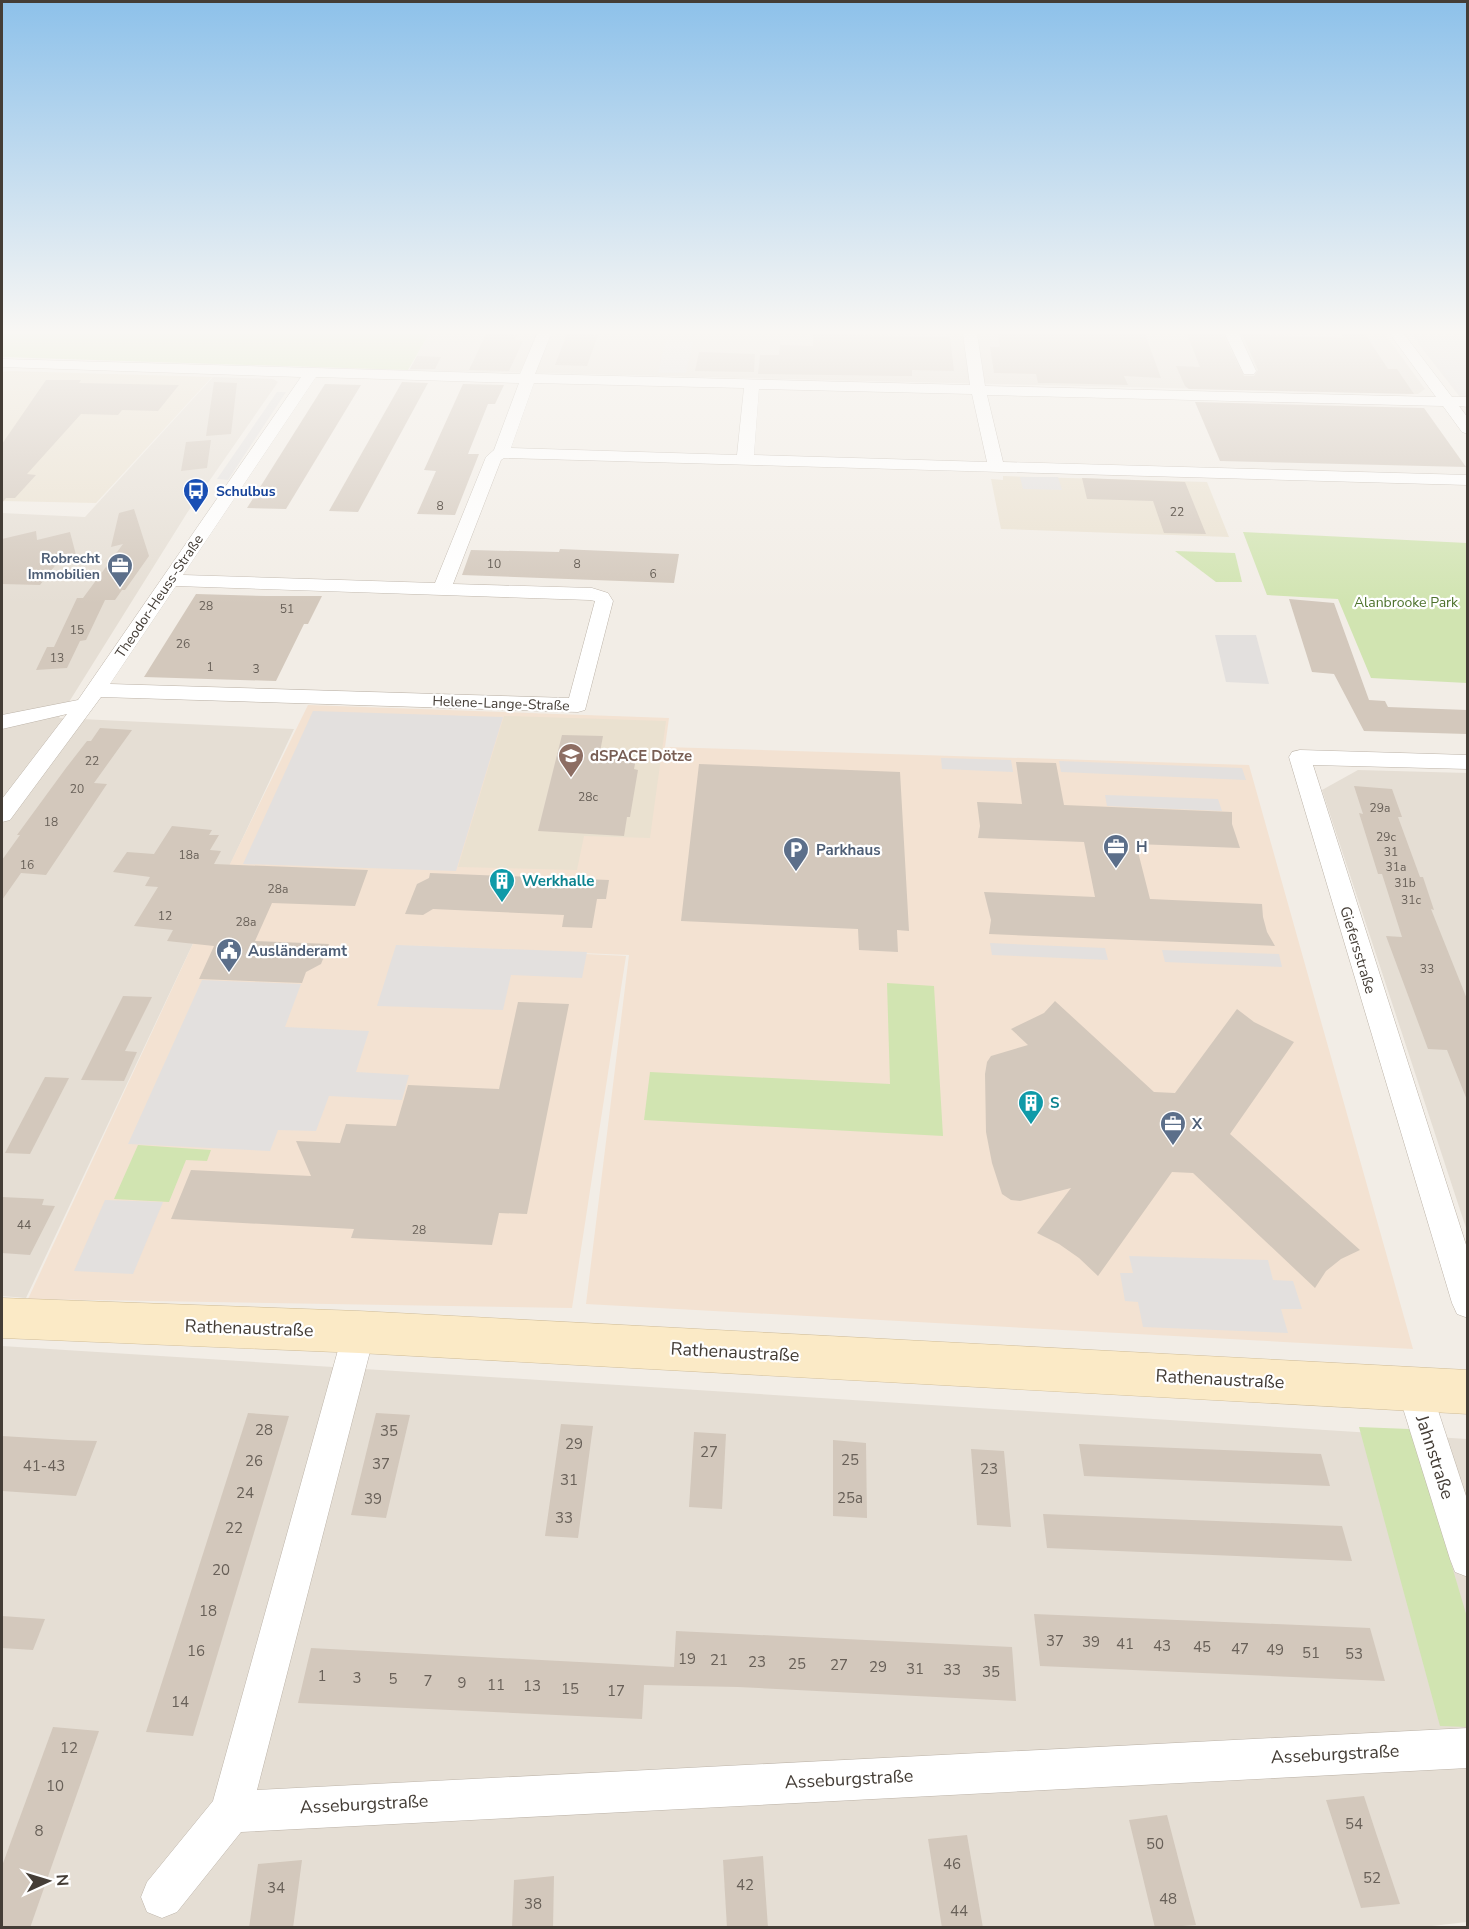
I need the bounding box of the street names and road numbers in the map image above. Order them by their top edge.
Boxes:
street label: Theodor-Heuss-Straße [111,531,208,662]
street label: Helene-Lange-Straße [432,692,570,715]
street label: Giefersstraße [1335,904,1381,996]
street label: Rathenaustraße [184,1314,314,1342]
street label: Rathenaustraße [670,1337,800,1367]
street label: Rathenaustraße [1155,1364,1285,1394]
street label: Jahnstraße [1410,1411,1460,1502]
street label: Asseburgstraße [1270,1739,1400,1769]
street label: Asseburgstraße [784,1764,914,1794]
street label: Asseburgstraße [299,1789,429,1819]

